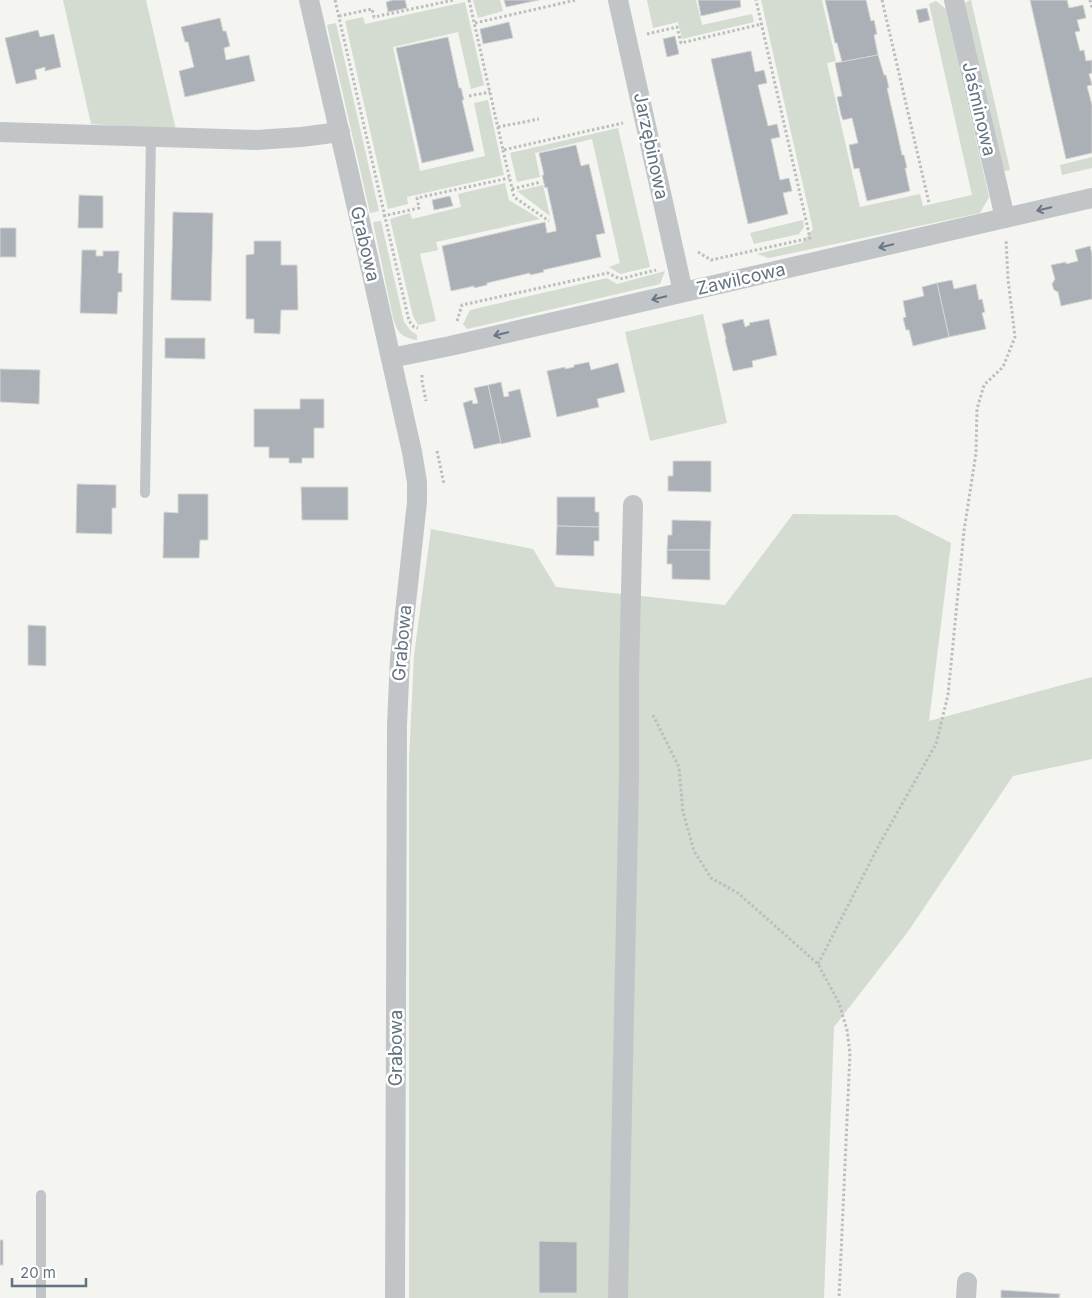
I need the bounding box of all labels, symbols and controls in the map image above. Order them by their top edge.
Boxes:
street label: Jaśminowa [958,60,1001,158]
street label: Jarzębinowa [630,91,673,201]
street label: Grabowa [347,204,384,284]
one-way arrow [1037,205,1053,214]
one-way arrow [879,241,895,251]
street label: Zawilcowa [694,258,787,299]
one-way arrow [652,294,668,303]
one-way arrow [494,330,510,339]
street label: Grabowa [388,604,415,682]
street label: Grabowa [385,1010,406,1086]
scale bar [12,1256,86,1288]
text: 20 m [20,1263,56,1282]

